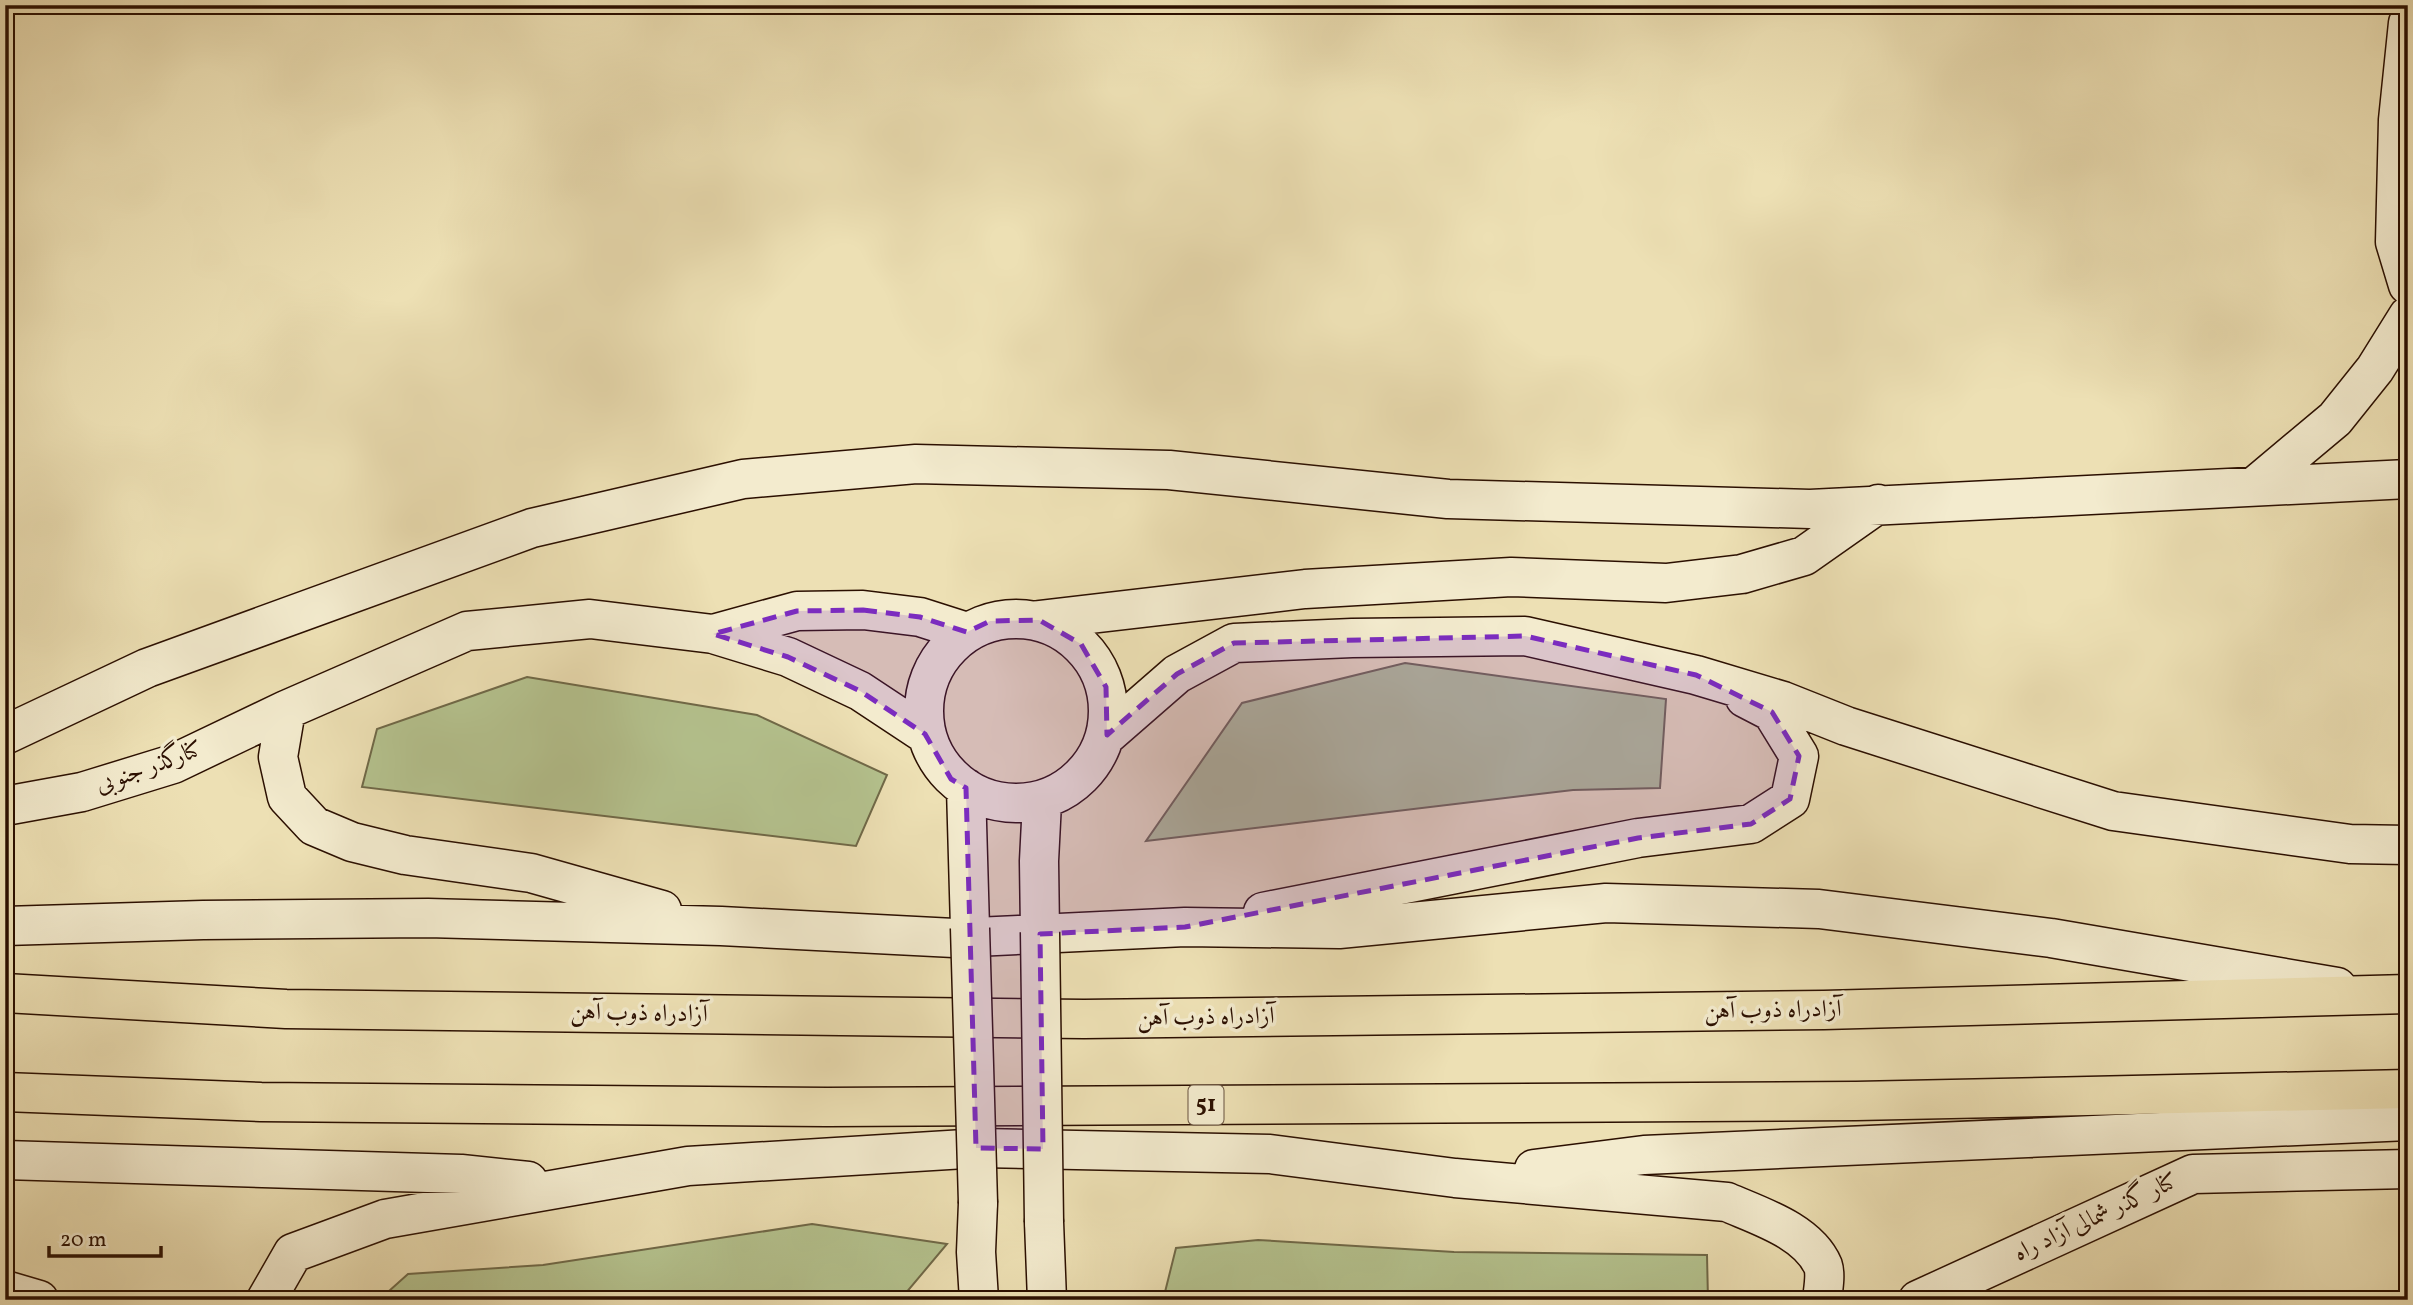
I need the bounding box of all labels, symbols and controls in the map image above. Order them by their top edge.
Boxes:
street label: کنارگذر جنوبی [90,731,207,803]
street label: آزادراه ذوب آهن [1704,993,1845,1029]
street label: آزادراه ذوب آهن [570,996,711,1032]
street label: آزادراه ذوب آهن [1137,1000,1278,1036]
road number: 51 [1188,1086,1224,1124]
street label: کنار گذر شمالی آزاد راه [2008,1163,2184,1271]
scale bar [49,1214,161,1258]
text: 20 m [60,1226,106,1255]

